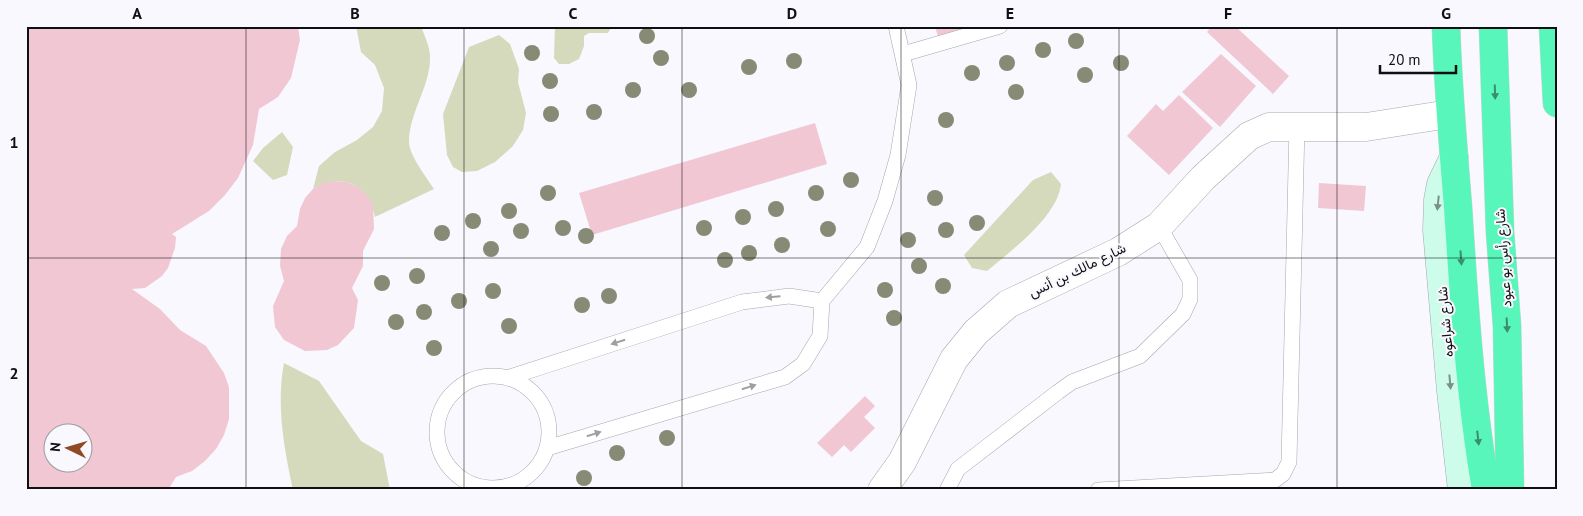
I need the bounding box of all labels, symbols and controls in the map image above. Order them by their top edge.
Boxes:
text: A [132,3,142,23]
text: B [350,3,360,23]
text: C [569,3,578,23]
text: D [787,3,797,23]
text: E [1006,3,1014,23]
text: F [1224,3,1232,23]
text: G [1441,3,1451,23]
scale bar [1380,42,1457,74]
text: 20 m [1388,50,1421,69]
one-way arrow [1491,85,1499,101]
text: 1 [9,132,19,152]
one-way arrow [1434,195,1442,211]
street label: شارع رأس بو عبود [1491,208,1517,308]
street label: شارع مالك بن أنس [1025,239,1129,303]
one-way arrow [1457,251,1465,267]
street label: شارع شراعوه [1433,286,1459,358]
one-way arrow [765,294,781,302]
one-way arrow [1503,317,1511,333]
one-way arrow [610,339,625,346]
text: 2 [9,363,19,383]
one-way arrow [1446,374,1454,390]
one-way arrow [742,383,757,391]
north arrow [42,424,92,474]
one-way arrow [586,430,601,438]
one-way arrow [1474,430,1482,446]
text: N [46,441,64,452]

